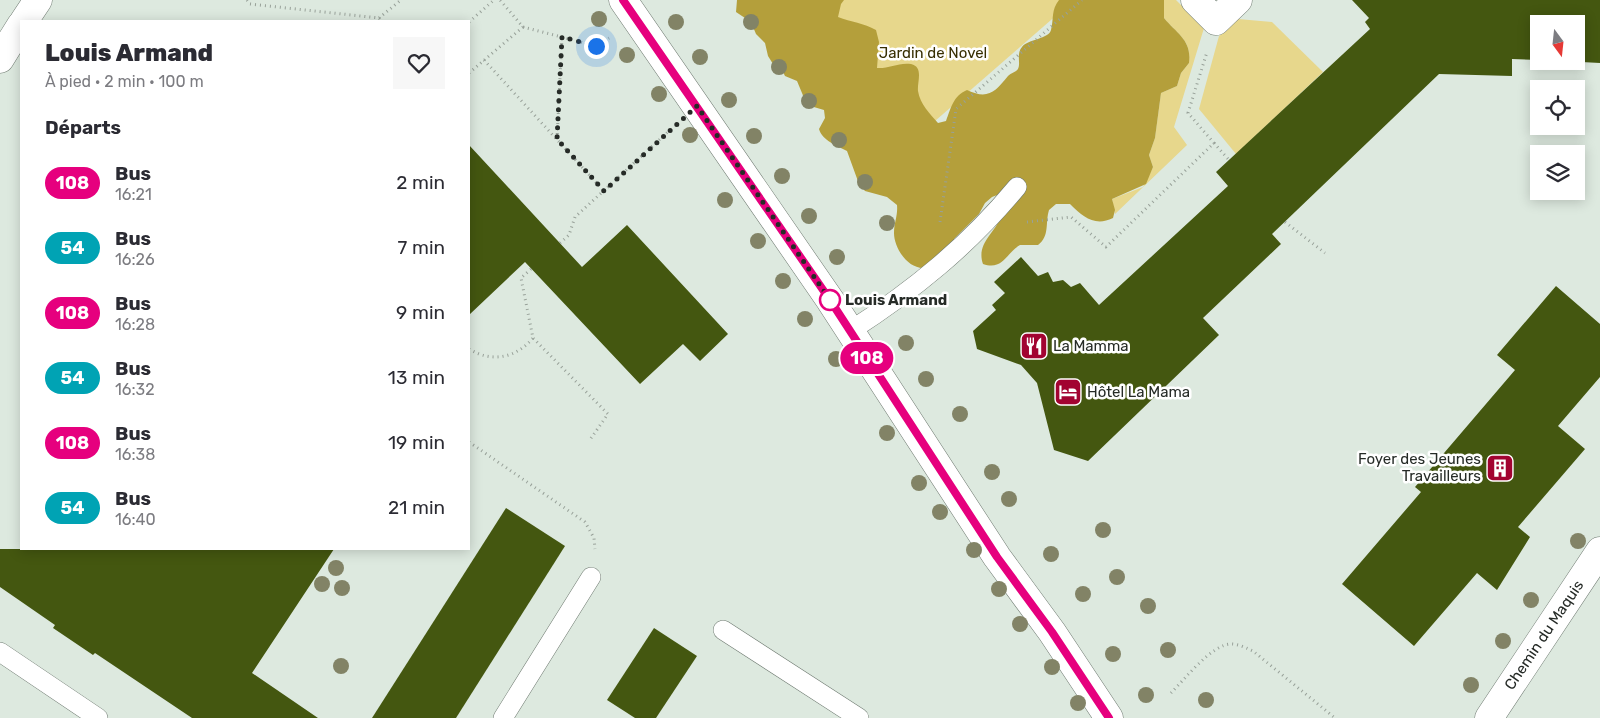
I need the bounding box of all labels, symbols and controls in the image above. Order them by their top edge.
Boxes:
north arrow [1530,15,1585,70]
map controls [1530,15,1585,200]
your location [584,34,609,59]
button: heart [393,37,445,89]
text: Louis Armand [45,39,213,67]
park label: Jardin de Novel [879,44,987,62]
text: À pied · 2 min · 100 m [45,72,204,91]
button: locate [1530,80,1585,135]
text: Départs [45,116,121,139]
button: layers [1530,145,1585,200]
text: Bus [115,162,151,185]
text: 2 min [396,171,445,194]
text: 108 [56,172,89,194]
text: 16:21 [115,185,152,204]
text: Bus [115,227,151,250]
text: 7 min [398,236,445,259]
text: 54 [61,237,84,259]
text: 16:26 [115,250,155,269]
marker: Louis Armand [819,289,841,311]
place label: Louis Armand [845,291,947,309]
text: Bus [115,292,151,315]
text: 9 min [396,301,445,324]
text: 108 [56,302,89,324]
text: 16:28 [115,315,155,334]
restaurant icon: La Mamma [1019,331,1049,361]
place label: La Mamma [1053,337,1129,355]
line badge: 108 [838,342,896,374]
text: 108 [850,347,884,369]
text: Bus [115,357,151,380]
text: 13 min [388,366,445,389]
text: 54 [61,367,84,389]
hotel icon: Hôtel La Mama [1053,377,1083,407]
text: 16:32 [115,380,155,399]
place label: Hôtel La Mama [1087,383,1190,401]
text: Bus [115,422,151,445]
text: 19 min [388,431,445,454]
text: 108 [56,432,89,454]
text: 16:38 [115,445,155,464]
place label: Foyer des Jeunes Travailleurs [1358,450,1481,485]
building icon: Foyer des Jeunes Travailleurs [1485,453,1515,483]
text: Bus [115,487,151,510]
text: 21 min [388,496,445,519]
text: 54 [61,497,84,519]
text: 16:40 [115,510,156,529]
street label: Chemin du Maquis [1501,576,1588,693]

